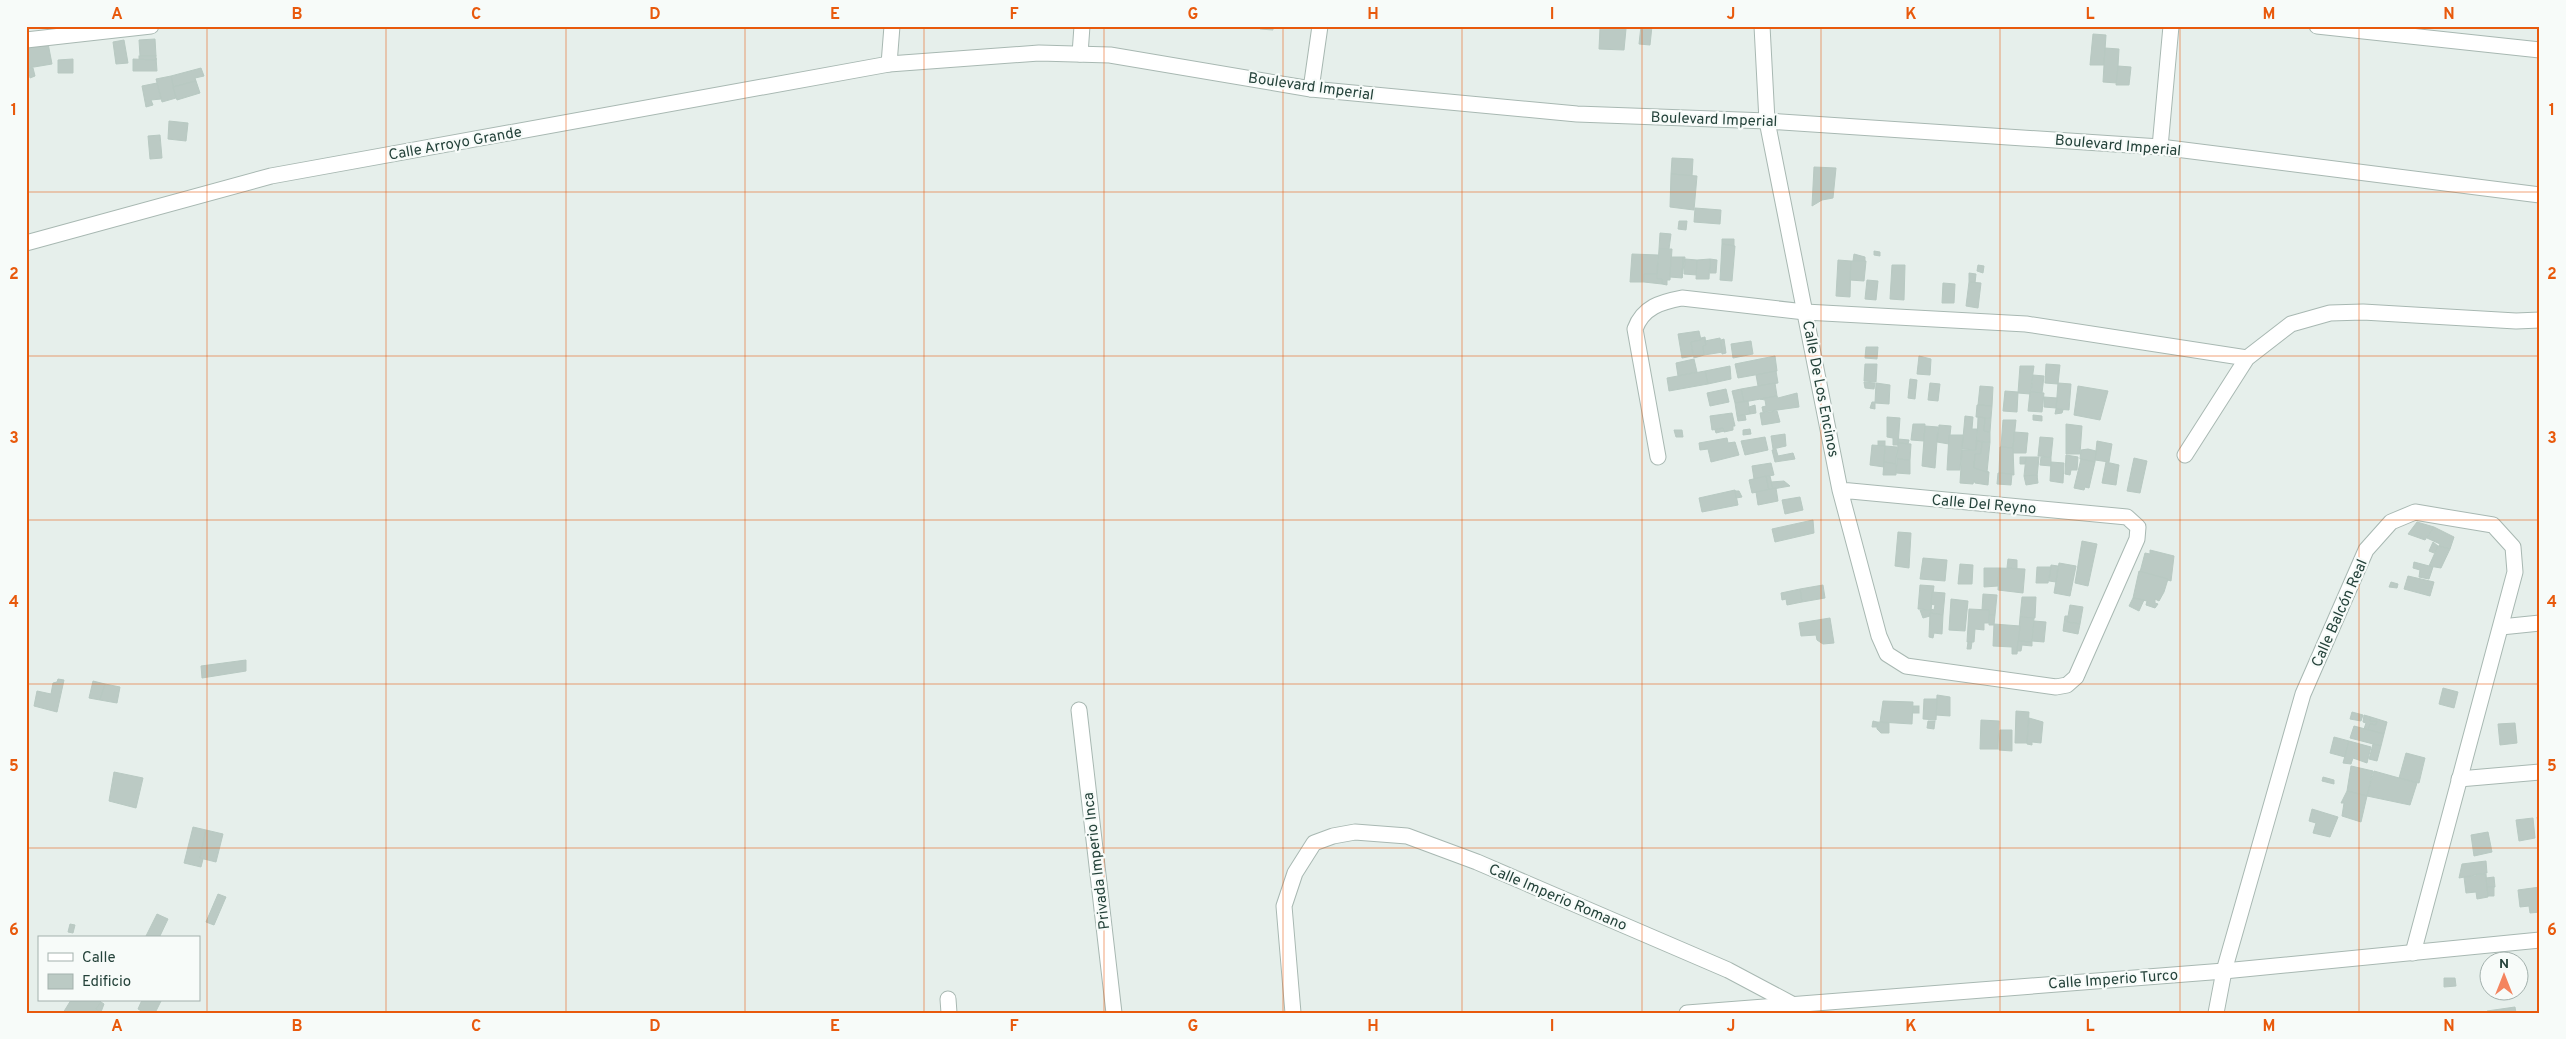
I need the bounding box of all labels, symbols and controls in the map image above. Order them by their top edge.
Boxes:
text: A [111,5,123,25]
text: B [291,5,303,25]
text: C [471,5,481,25]
text: D [649,5,661,25]
text: E [830,5,840,25]
text: F [1009,5,1019,25]
text: G [1188,5,1198,25]
text: H [1367,5,1379,25]
text: I [1550,5,1554,25]
text: J [1727,5,1735,25]
text: K [1905,5,1917,25]
text: L [2085,5,2095,25]
text: M [2263,5,2275,25]
text: N [2443,5,2455,25]
street label: Boulevard Imperial [1247,69,1375,106]
text: 1 [11,101,17,121]
text: 1 [2549,101,2555,121]
street label: Boulevard Imperial [1650,109,1778,132]
street label: Calle Arroyo Grande [387,123,523,166]
street label: Boulevard Imperial [2054,132,2182,161]
text: 2 [9,265,19,285]
text: 2 [2547,265,2557,285]
street label: Calle De Los Encinos [1797,319,1842,459]
text: 3 [9,429,19,449]
text: 3 [2547,429,2557,449]
street label: Calle Del Reyno [1931,491,2037,520]
street label: Calle Balcón Real [2308,557,2373,671]
text: 4 [9,593,19,613]
text: 4 [2547,593,2557,613]
text: 5 [9,757,19,777]
text: 5 [2547,757,2557,777]
street label: Privada Imperio Inca [1080,791,1115,930]
street label: Calle Imperio Romano [1485,861,1629,936]
text: 6 [9,921,19,941]
text: 6 [2547,921,2557,941]
legend [38,936,200,1002]
text: Calle [82,949,116,968]
north arrow [2478,952,2528,1002]
text: N [2499,956,2509,973]
street label: Calle Imperio Turco [2048,966,2179,995]
text: Edificio [82,973,131,992]
text: A [111,1017,123,1037]
text: B [291,1017,303,1037]
text: C [471,1017,481,1037]
text: D [649,1017,661,1037]
text: E [830,1017,840,1037]
text: F [1009,1017,1019,1037]
text: G [1188,1017,1198,1037]
text: H [1367,1017,1379,1037]
text: I [1550,1017,1554,1037]
text: J [1727,1017,1735,1037]
text: K [1905,1017,1917,1037]
text: L [2085,1017,2095,1037]
text: M [2263,1017,2275,1037]
text: N [2443,1017,2455,1037]

